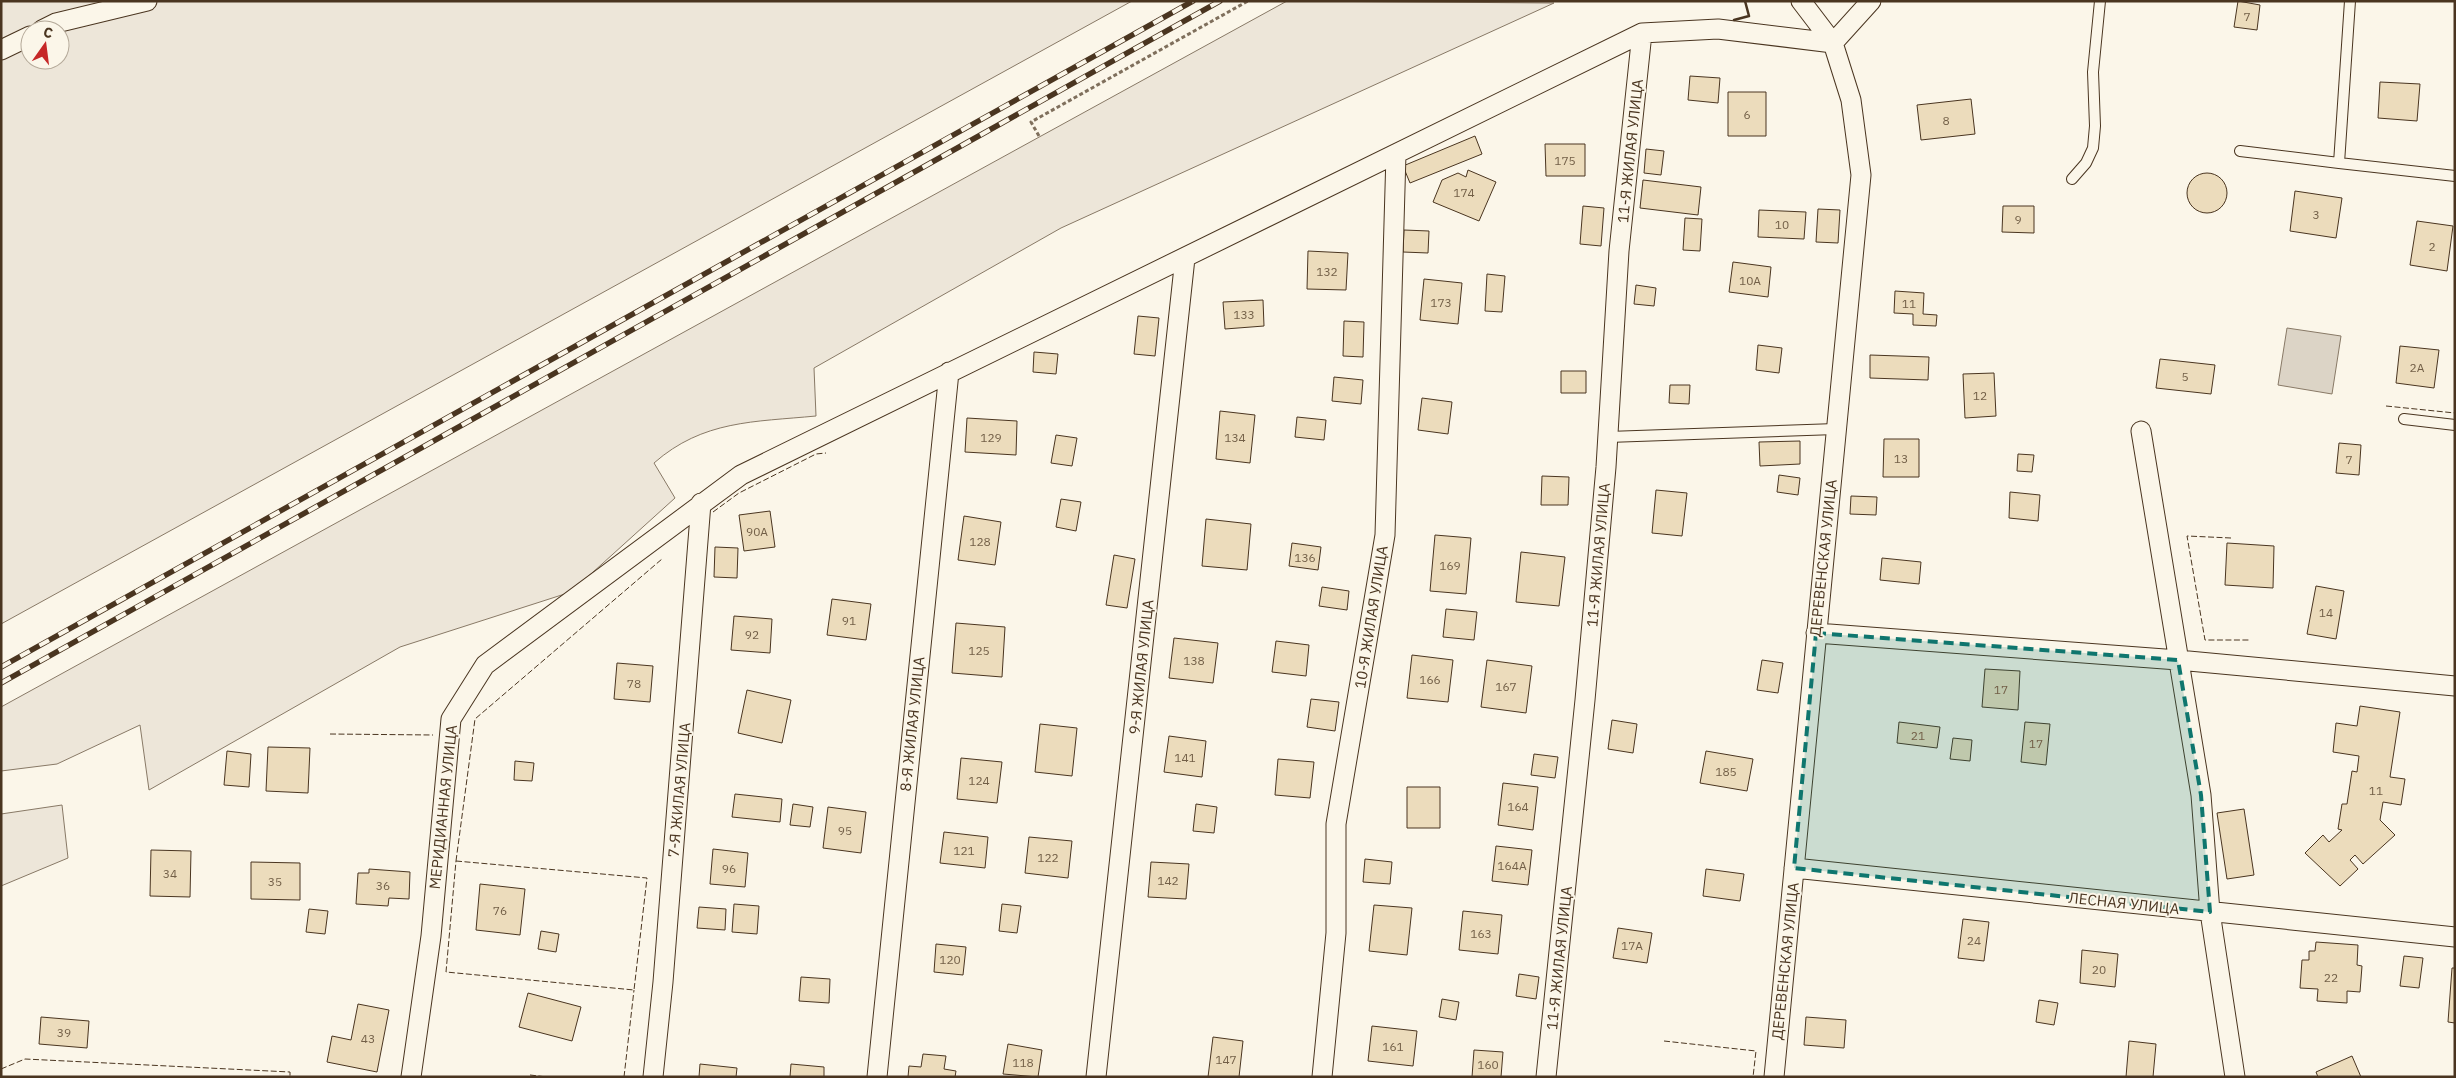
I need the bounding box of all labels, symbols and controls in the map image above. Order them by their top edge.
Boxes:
house number: 7 [2243,9,2251,24]
north arrow [20,20,70,70]
text: С [42,23,55,42]
street label: 11-Я ЖИЛАЯ УЛИЦА [1613,78,1647,224]
house number: 6 [1743,107,1751,122]
house number: 8 [1942,113,1950,128]
house number: 175 [1554,153,1576,168]
house number: 174 [1453,185,1475,200]
house number: 3 [2312,207,2320,222]
house number: 9 [2014,212,2022,227]
house number: 10 [1775,217,1789,232]
house number: 2 [2428,239,2436,254]
house number: 132 [1316,264,1338,279]
house number: 10А [1739,273,1761,288]
house number: 173 [1430,295,1452,310]
house number: 11 [1902,296,1916,311]
house number: 133 [1233,307,1255,322]
house number: 2А [2410,360,2425,375]
house number: 5 [2181,369,2189,384]
house number: 12 [1973,388,1987,403]
house number: 129 [980,430,1002,445]
house number: 134 [1224,430,1246,445]
house number: 13 [1894,451,1908,466]
house number: 7 [2345,452,2353,467]
street label: ДЕРЕВЕНСКАЯ УЛИЦА [1805,478,1841,638]
street label: 11-Я ЖИЛАЯ УЛИЦА [1582,482,1614,628]
house number: 90А [746,524,768,539]
house number: 128 [969,534,991,549]
street label: 10-Я ЖИЛАЯ УЛИЦА [1350,544,1392,690]
house number: 136 [1294,550,1316,565]
house number: 169 [1439,558,1461,573]
street label: 9-Я ЖИЛАЯ УЛИЦА [1124,598,1158,735]
house number: 14 [2319,605,2333,620]
house number: 91 [842,613,856,628]
house number: 92 [745,627,759,642]
house number: 125 [968,643,990,658]
house number: 138 [1183,653,1205,668]
street label: 8-Я ЖИЛАЯ УЛИЦА [895,655,929,792]
house number: 166 [1419,672,1441,687]
house number: 78 [627,676,641,691]
house number: 167 [1495,679,1517,694]
house number: 17 [1994,682,2008,697]
street label: 7-Я ЖИЛАЯ УЛИЦА [664,721,694,858]
street label: МЕРИДИАННАЯ УЛИЦА [425,723,461,890]
house number: 21 [1911,728,1925,743]
house number: 17 [2029,736,2043,751]
house number: 141 [1174,750,1196,765]
house number: 185 [1715,764,1737,779]
house number: 124 [968,773,990,788]
house number: 11 [2369,783,2383,798]
house number: 164 [1507,799,1529,814]
house number: 95 [838,823,852,838]
house number: 121 [953,843,975,858]
house number: 122 [1037,850,1059,865]
house number: 164А [1497,858,1527,873]
house number: 96 [722,861,736,876]
house number: 34 [163,866,177,881]
house number: 142 [1157,873,1179,888]
house number: 35 [268,874,282,889]
house number: 36 [376,878,390,893]
street label: ДЕРЕВЕНСКАЯ УЛИЦА [1767,881,1803,1041]
street label: 11-Я ЖИЛАЯ УЛИЦА [1542,885,1576,1031]
street label: ЛЕСНАЯ УЛИЦА [2068,888,2181,918]
house number: 76 [493,903,507,918]
house number: 163 [1470,926,1492,941]
house number: 24 [1967,933,1981,948]
house number: 17А [1621,938,1643,953]
house number: 120 [939,952,961,967]
house number: 20 [2092,962,2106,977]
house number: 22 [2324,970,2338,985]
house number: 39 [57,1025,71,1040]
house number: 43 [361,1031,375,1046]
house number: 161 [1382,1039,1404,1054]
house number: 147 [1215,1052,1237,1067]
house number: 118 [1012,1055,1034,1070]
house number: 160 [1477,1057,1499,1072]

